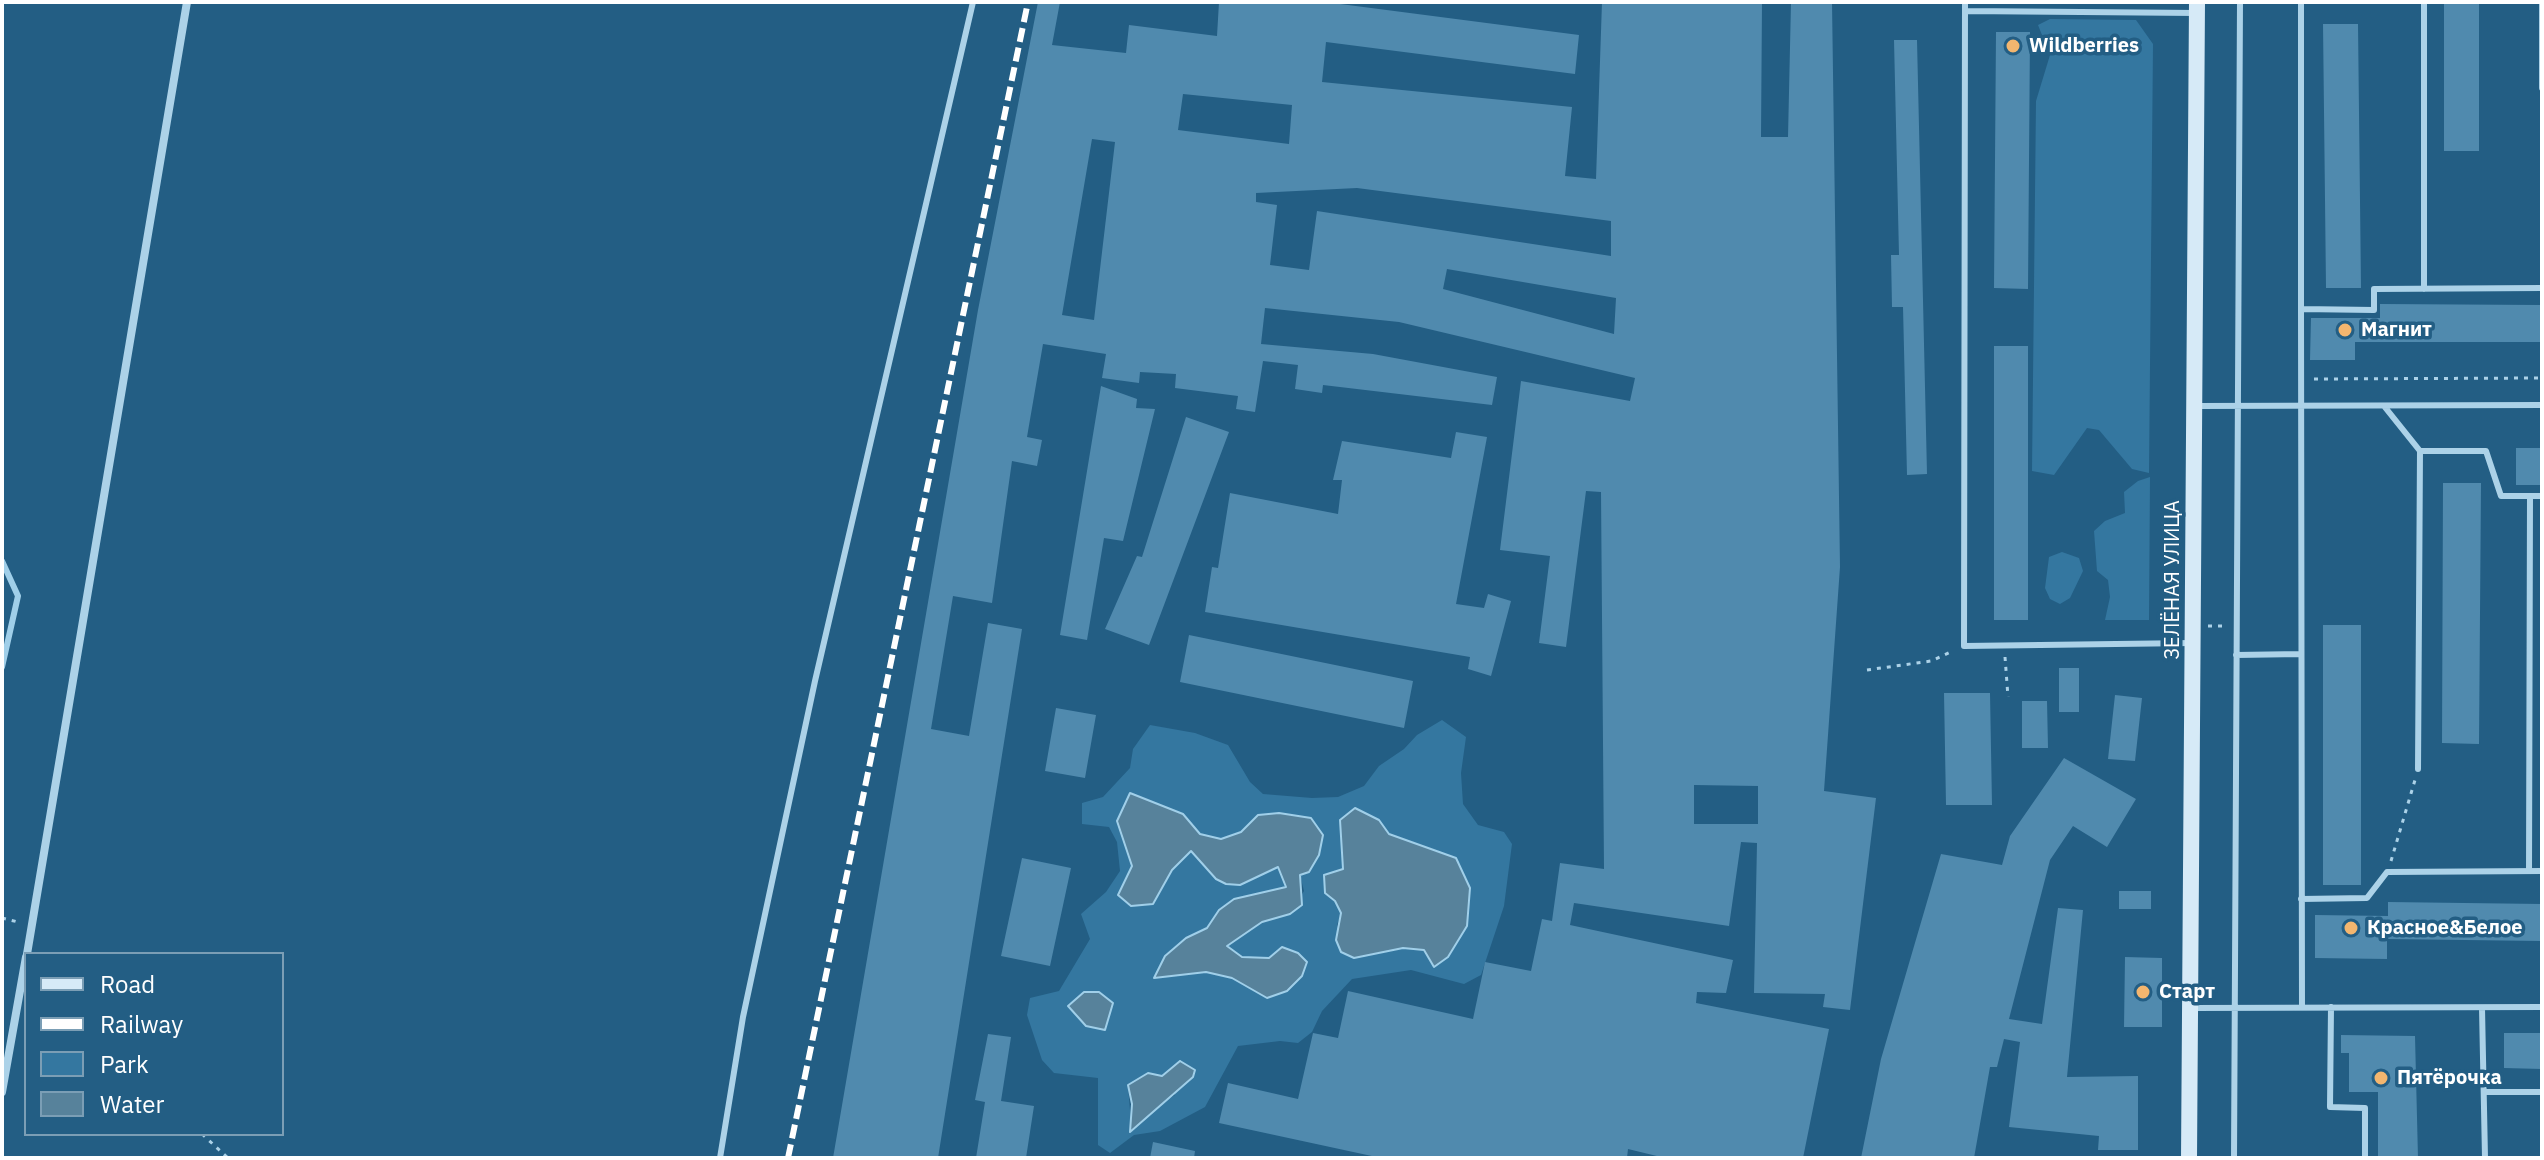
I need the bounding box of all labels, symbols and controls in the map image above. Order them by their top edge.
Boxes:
place label: Wildberries [2029,34,2139,58]
marker: Wildberries [2004,37,2022,55]
place label: Магнит [2361,318,2432,342]
marker: Магнит [2336,321,2354,339]
street label: ЗЕЛЁНАЯ УЛИЦА [2161,500,2185,660]
place label: Красное&Белое [2367,916,2523,940]
marker: Красное&Белое [2342,919,2360,937]
legend [24,952,284,1136]
text: Road [100,968,155,1000]
place label: Старт [2159,980,2215,1004]
marker: Старт [2134,983,2152,1001]
text: Railway [100,1008,183,1040]
text: Park [100,1048,149,1080]
place label: Пятёрочка [2397,1066,2502,1090]
marker: Пятёрочка [2372,1069,2390,1087]
text: Water [100,1088,164,1120]

